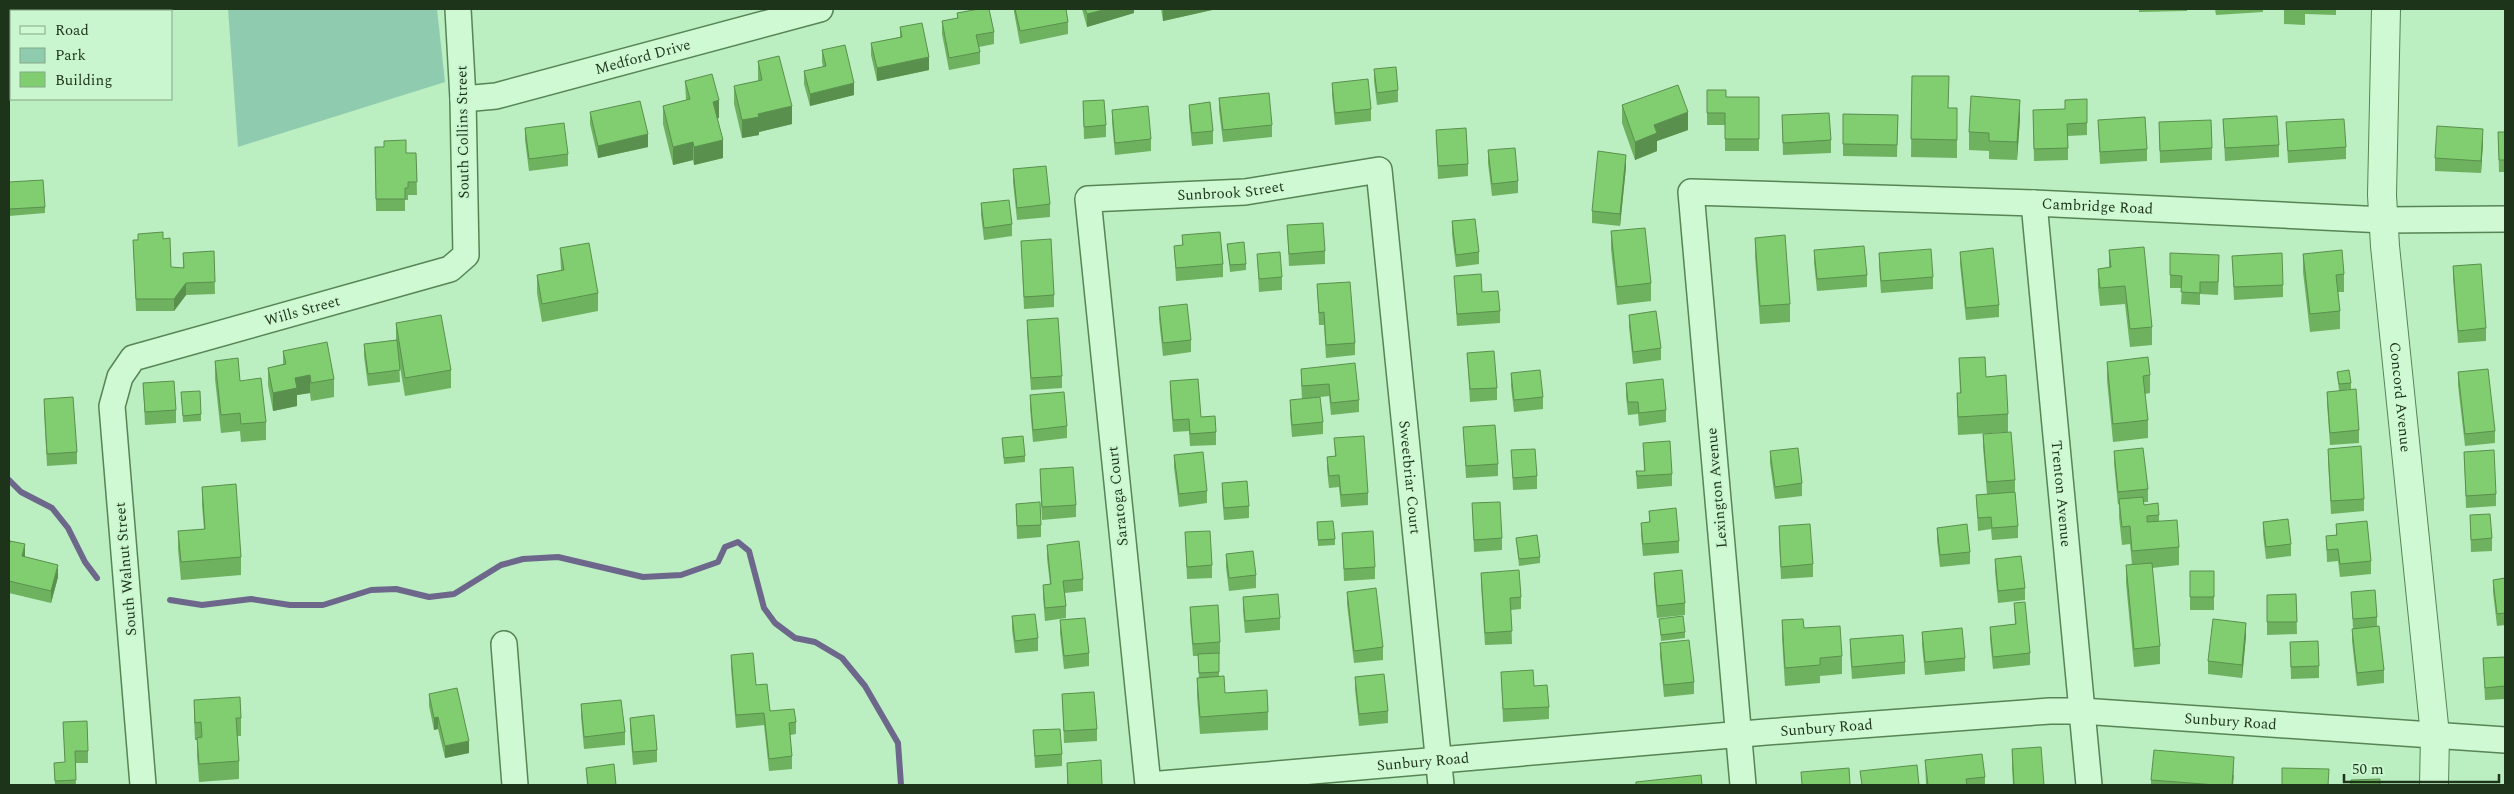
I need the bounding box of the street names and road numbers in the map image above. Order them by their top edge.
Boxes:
street label: Medford Drive [592,33,693,80]
street label: South Collins Street [450,65,476,199]
street label: Sunbrook Street [1177,174,1286,207]
street label: Cambridge Road [2041,192,2154,220]
street label: Wills Street [262,289,343,332]
street label: Concord Avenue [2383,341,2418,453]
street label: Sweetbriar Court [1393,419,1427,535]
street label: Lexington Avenue [1700,427,1734,549]
street label: Trenton Avenue [2045,439,2078,548]
street label: Saratoga Court [1101,445,1135,547]
street label: South Walnut Street [109,501,143,637]
street label: Sunbury Road [2184,707,2278,736]
street label: Sunbury Road [1780,713,1874,742]
street label: Sunbury Road [1376,746,1470,777]

